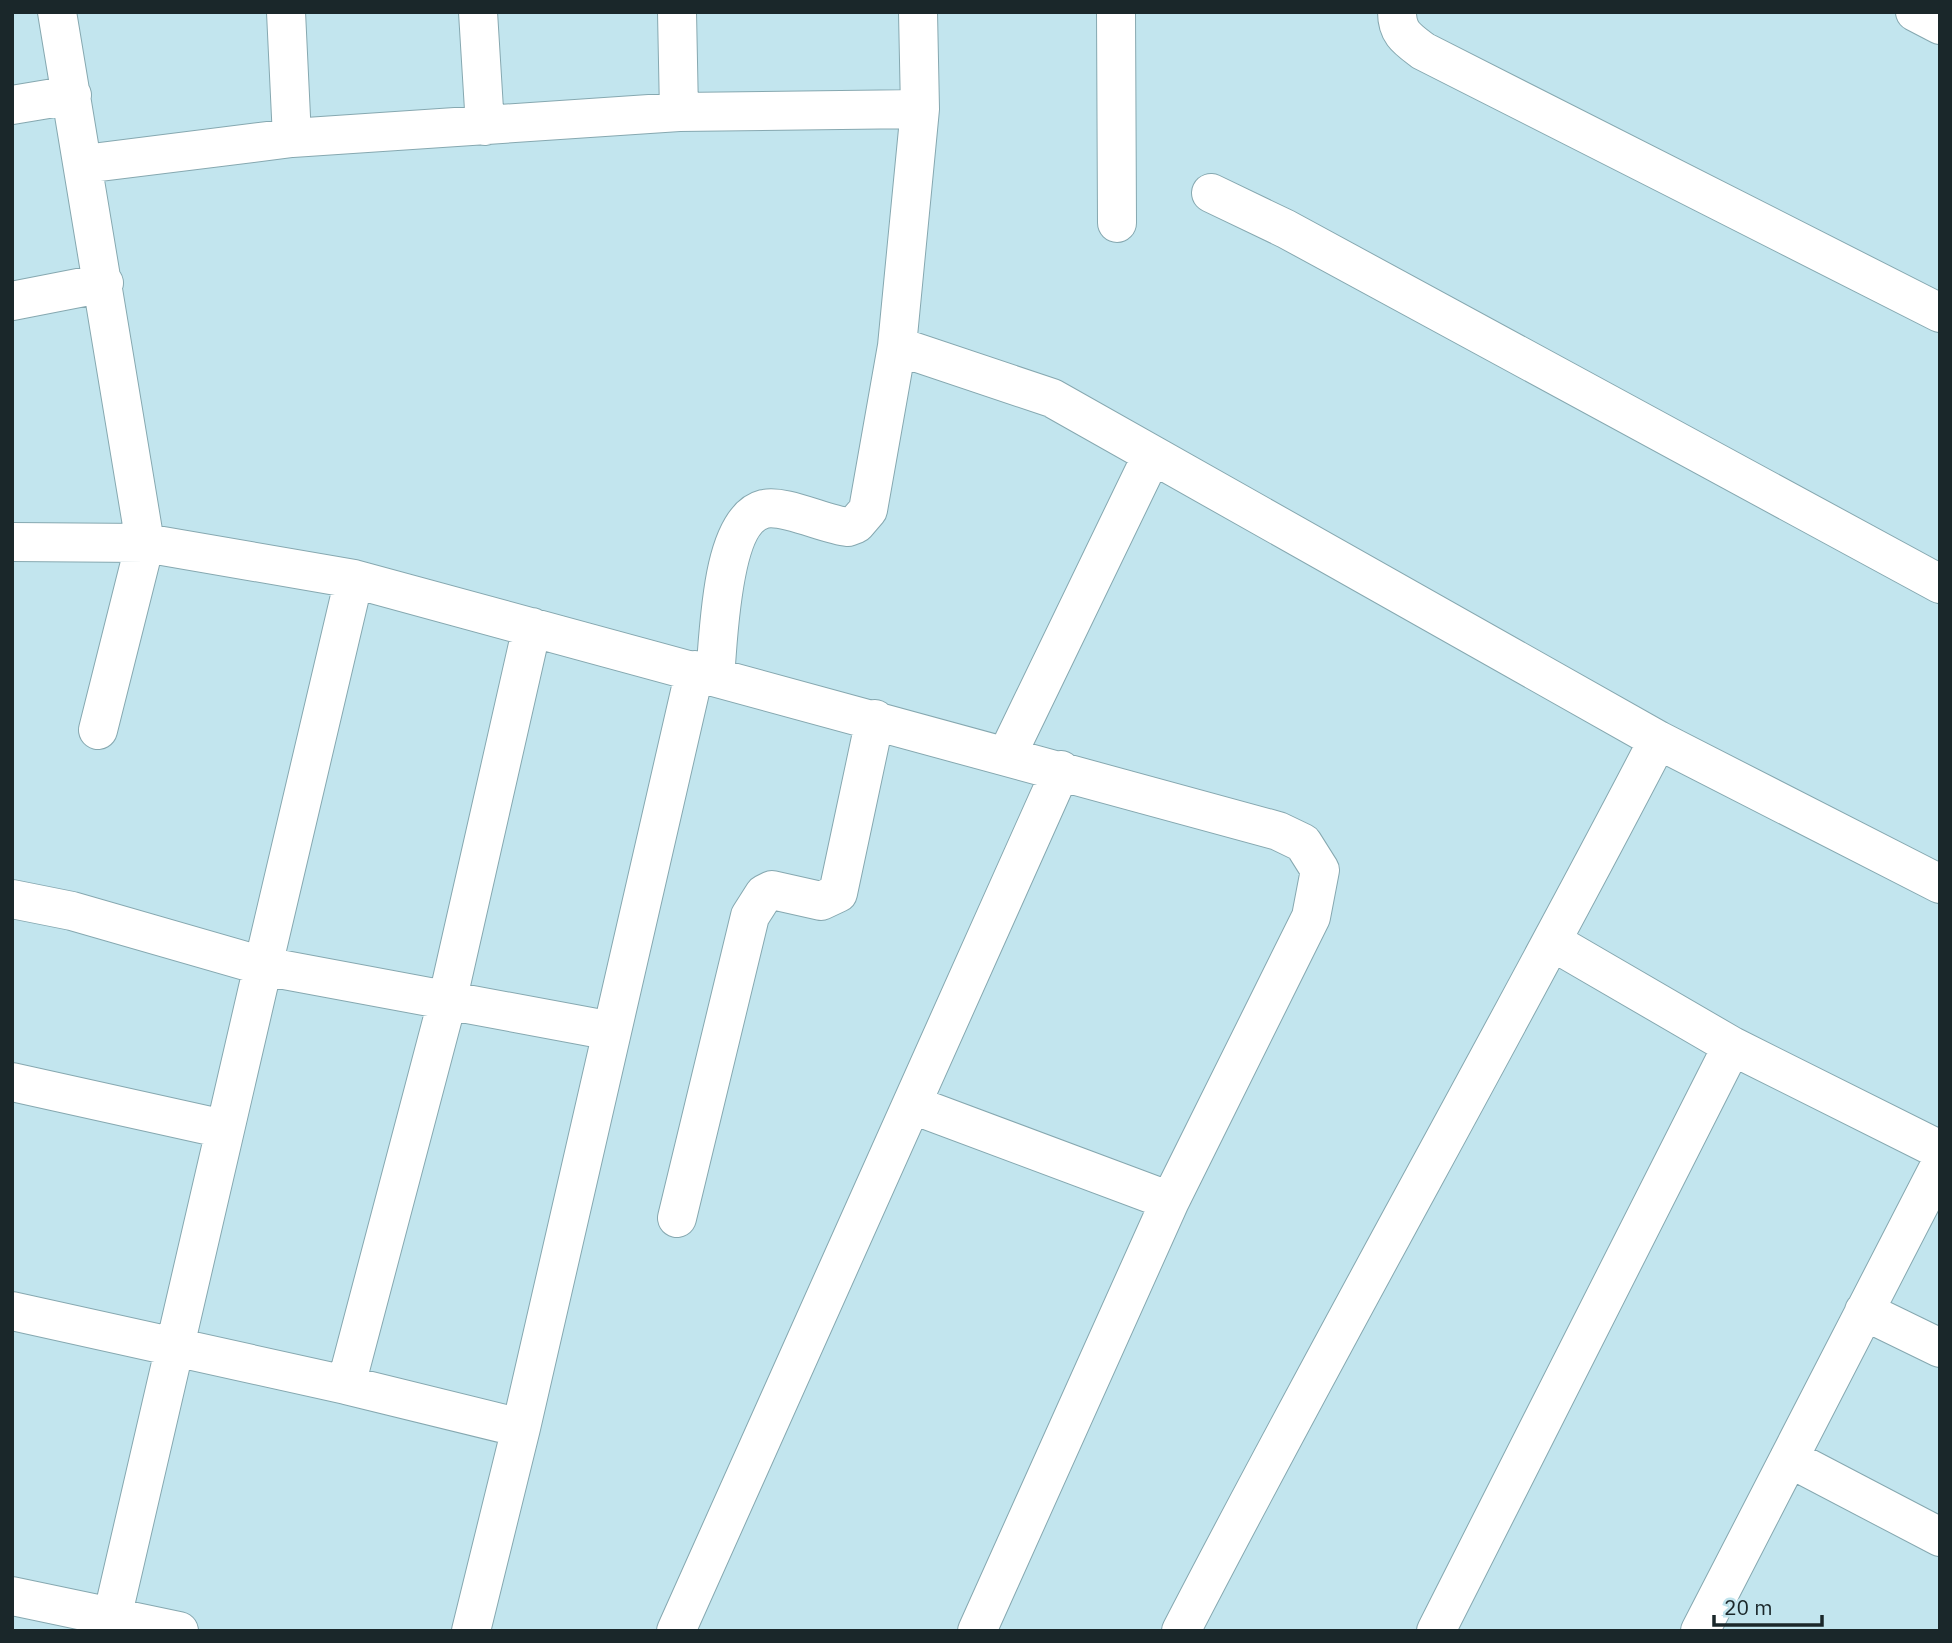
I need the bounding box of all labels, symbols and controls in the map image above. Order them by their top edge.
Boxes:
scale bar [1714,1584,1822,1628]
text: 20 m [1724,1593,1773,1621]

